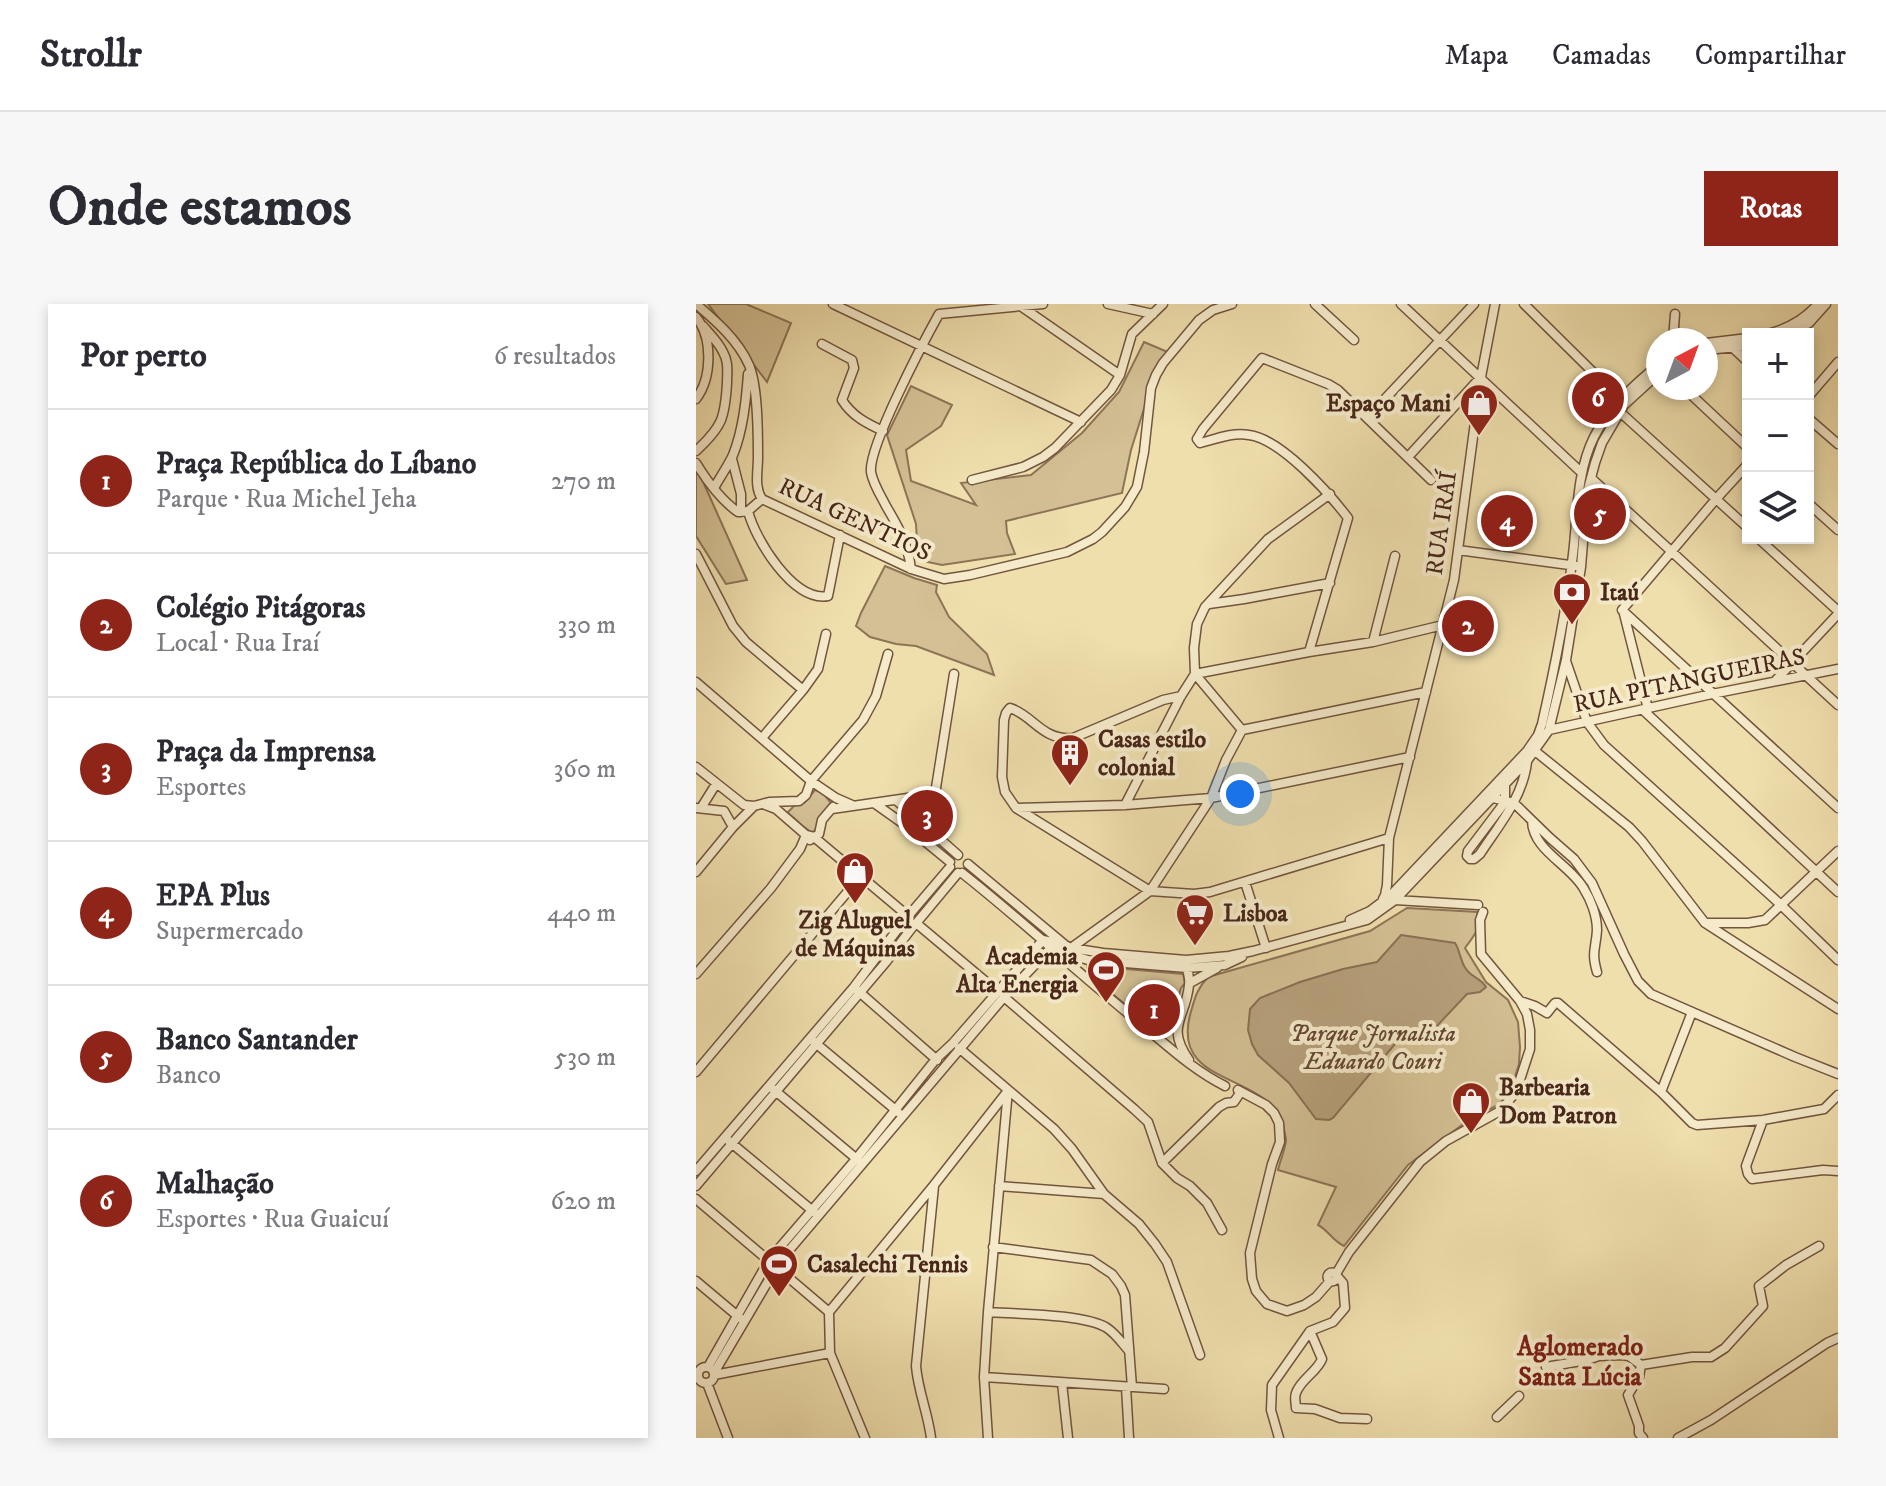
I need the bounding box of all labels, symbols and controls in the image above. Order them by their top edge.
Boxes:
text: Strollr [40,31,142,79]
text: Mapa [1445,38,1508,73]
text: Camadas [1552,38,1651,73]
text: Compartilhar [1695,38,1846,73]
button: Rotas [1704,171,1838,246]
text: Onde estamos [48,173,351,243]
north arrow [1646,328,1718,400]
map controls [1742,328,1814,544]
button: + [1742,328,1814,400]
text: Por perto [80,335,207,377]
text: 6 resultados [494,340,616,373]
pin: 6 [1572,368,1624,428]
shop icon: Espaço Mani [1458,382,1500,437]
place label: Espaço Mani [1326,389,1451,419]
button: − [1742,400,1814,472]
text: Praça República do Líbano [156,446,476,483]
text: 1 [101,465,111,498]
text: 270 m [551,465,616,498]
street label: RUA IRAÍ [1419,468,1464,577]
street label: RUA GENTIOS [774,471,936,568]
button: layers [1742,472,1814,544]
text: Parque · Rua Michel Jeha [156,483,416,516]
pin: 5 [1574,484,1626,544]
pin: 4 [1481,491,1533,551]
bank icon: Itaú [1551,571,1593,626]
place label: Itaú [1600,578,1639,608]
text: Colégio Pitágoras [156,590,366,627]
pin: 2 [1442,596,1494,656]
text: 2 [100,609,112,642]
text: 330 m [558,609,616,642]
text: Local · Rua Iraí [156,627,319,660]
street label: RUA PITANGUEIRAS [1571,642,1808,720]
place label: Casas estilo colonial [1098,725,1206,783]
building icon: Casas estilo colonial [1049,732,1091,787]
text: Praça da Imprensa [156,734,375,771]
text: 3 [101,753,111,786]
text: 360 m [554,753,616,786]
text: Esportes [156,771,246,804]
your location [1220,774,1260,814]
pin: 3 [901,786,953,846]
shop icon: Zig Aluguel de Máquinas [834,850,876,905]
text: EPA Plus [156,878,270,915]
supermarket icon: Lisboa [1174,892,1216,947]
text: 4 [99,897,113,930]
text: 440 m [547,897,616,930]
place label: Lisboa [1223,899,1288,929]
place label: Zig Aluguel de Máquinas [795,906,915,964]
text: Supermercado [156,915,303,948]
place label: Academia Alta Energia [955,942,1079,1000]
sports icon: Academia Alta Energia [1085,949,1127,1004]
pin: 1 [1128,980,1180,1040]
park label: Parque Jornalista Eduardo Couri [1290,1019,1456,1077]
text: Banco Santander [156,1022,358,1059]
text: 5 [100,1041,112,1074]
text: 530 m [554,1041,616,1074]
text: Banco [156,1059,221,1092]
place label: Barbearia Dom Patron [1499,1073,1617,1131]
shop icon: Barbearia Dom Patron [1450,1080,1492,1135]
text: Malhação [156,1166,274,1203]
text: 6 [99,1185,113,1218]
text: 620 m [551,1185,616,1218]
text: Esportes · Rua Guaicuí [156,1203,389,1236]
sports icon: Casalechi Tennis [758,1243,800,1298]
place label: Casalechi Tennis [807,1250,968,1280]
district label: Aglomerado Santa Lúcia [1516,1331,1643,1394]

